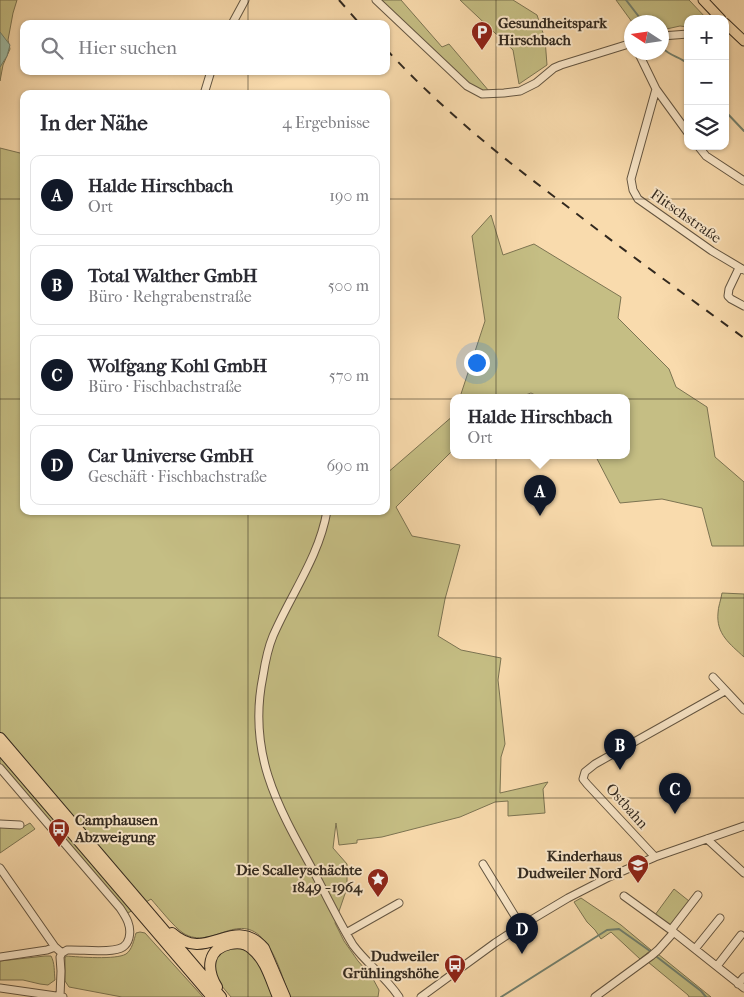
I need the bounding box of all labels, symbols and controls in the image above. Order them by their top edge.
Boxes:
place label: Gesundheitspark Hirschbach [498,14,608,49]
north arrow [624,15,669,60]
map controls [684,15,729,150]
button: + [684,15,729,60]
search box [20,20,390,75]
parking icon: Gesundheitspark Hirschbach [470,20,494,51]
icon: search [38,34,66,62]
text: Hier suchen [78,37,177,59]
button: − [684,60,729,105]
button: layers [684,105,729,150]
text: In der Nähe [40,111,148,135]
text: 4 Ergebnisse [282,113,370,132]
text: Halde Hirschbach [88,175,233,197]
street label: Flitschstraße [647,185,725,247]
text: A [52,186,62,205]
text: 190 m [329,186,369,205]
text: Ort [88,197,113,216]
text: Total Walther GmbH [88,265,258,287]
text: B [52,276,62,295]
text: 500 m [328,276,369,295]
text: Büro · Rehgrabenstraße [88,287,252,306]
your location [464,350,490,376]
text: Wolfgang Kohl GmbH [88,355,267,377]
text: C [52,366,62,385]
text: 570 m [329,366,369,385]
text: Büro · Fischbachstraße [88,377,242,396]
popup [450,394,630,459]
text: Halde Hirschbach [467,406,613,428]
text: Ort [467,428,493,447]
text: Car Universe GmbH [88,445,254,467]
text: D [51,456,63,475]
text: 690 m [326,456,369,475]
text: Geschäft · Fischbachstraße [88,467,267,486]
pin: A [524,475,556,516]
pin: B [604,729,636,770]
pin: C [659,773,691,814]
street label: Ostbahn [602,780,652,833]
place label: Camphausen Abzweigung [74,811,158,846]
bus stop icon: Camphausen Abzweigung [47,817,71,848]
place label: Kinderhaus Dudweiler Nord [517,847,623,882]
school or university icon: Kinderhaus Dudweiler Nord [626,853,650,884]
place label: Die Scalleyschächte 1849 - 1964 [236,861,363,896]
place icon: Die Scalleyschächte 1849 - 1964 [366,867,390,898]
pin: D [506,913,538,954]
place label: Dudweiler Grühlingshöhe [343,947,440,982]
bus stop icon: Dudweiler Grühlingshöhe [443,953,467,984]

